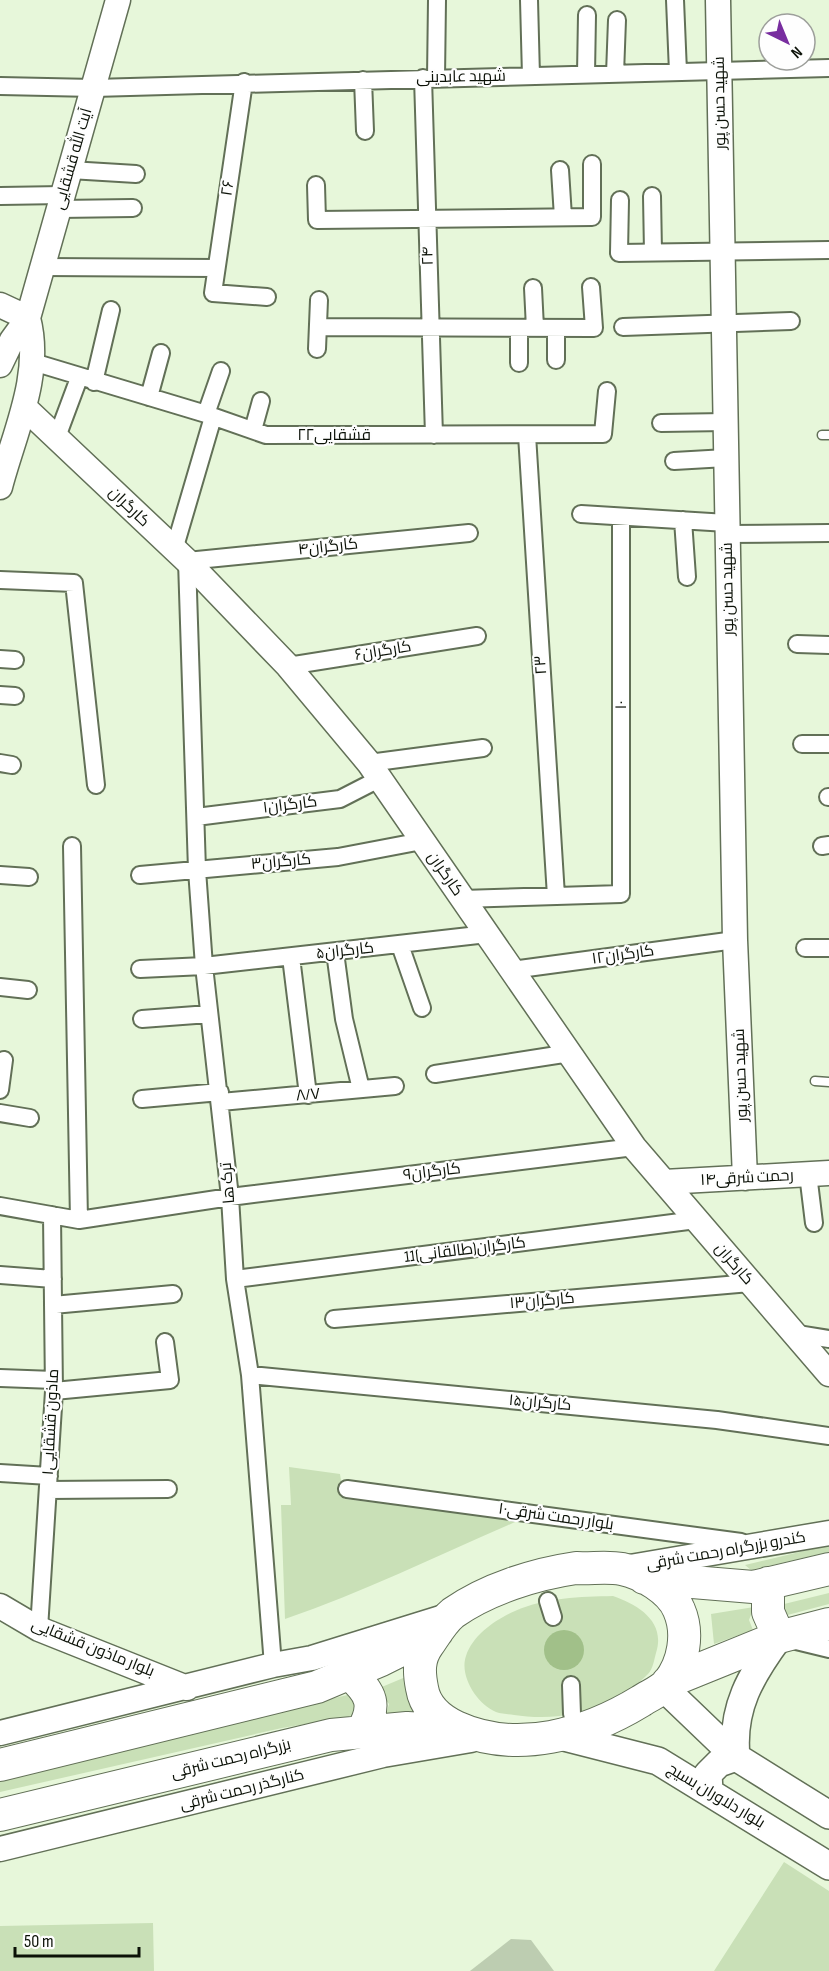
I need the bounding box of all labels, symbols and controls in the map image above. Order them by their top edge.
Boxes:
north arrow [757,12,817,72]
text: N [787,42,806,62]
street label: شهید حسن پور [710,56,731,151]
street label: شهید عابدینی [416,67,506,87]
street label: آیت الله قشقایی [48,105,97,212]
street label: ۲۶ [217,179,239,197]
street label: ۲۴ [418,246,438,266]
street label: ۲۲قشقایی [297,426,371,445]
street label: کارگران [105,483,153,531]
street label: کارگران۴ [297,534,359,560]
street label: شهید حسن پور [718,542,739,637]
street label: ۶کارگران [353,637,413,665]
street label: ۲۳ [531,655,551,675]
street label: ۱۰ [612,701,631,709]
street label: ۱کارگران [262,792,318,818]
street label: کارگران [423,848,467,900]
street label: کارگران۳ [250,850,312,874]
street label: کارگران۵ [315,939,375,963]
street label: ۱۲کارگران [591,941,655,969]
street label: شهید حسن پور [730,1028,753,1123]
street label: ۸/۷ [295,1084,321,1106]
street label: کارگران۹ [402,1159,462,1185]
street label: ترک ها [217,1161,239,1205]
street label: ۱۴رحمت شرقی [700,1166,794,1190]
street label: 11کارگران(طالقانی) [403,1233,527,1267]
street label: کارگران [711,1239,757,1289]
street label: کارگران۱۳ [509,1289,575,1313]
street label: ماذون قشقایی۱ [39,1368,63,1476]
street label: ۱۵کارگران [508,1391,572,1415]
street label: ۱۰بلوار رحمت شرقی [497,1499,615,1535]
street label: کندرو بزرگراه رحمت شرقی [645,1528,807,1574]
street label: بلوار ماذون قشقایی [29,1615,157,1681]
street label: بزرگراه رحمت شرقی [169,1735,293,1783]
street label: بلوار دلاوران بسیج [663,1759,768,1834]
street label: کنارگذر رحمت شرقی [178,1765,306,1815]
scale bar [15,1920,140,1958]
text: 50 m [24,1931,54,1952]

